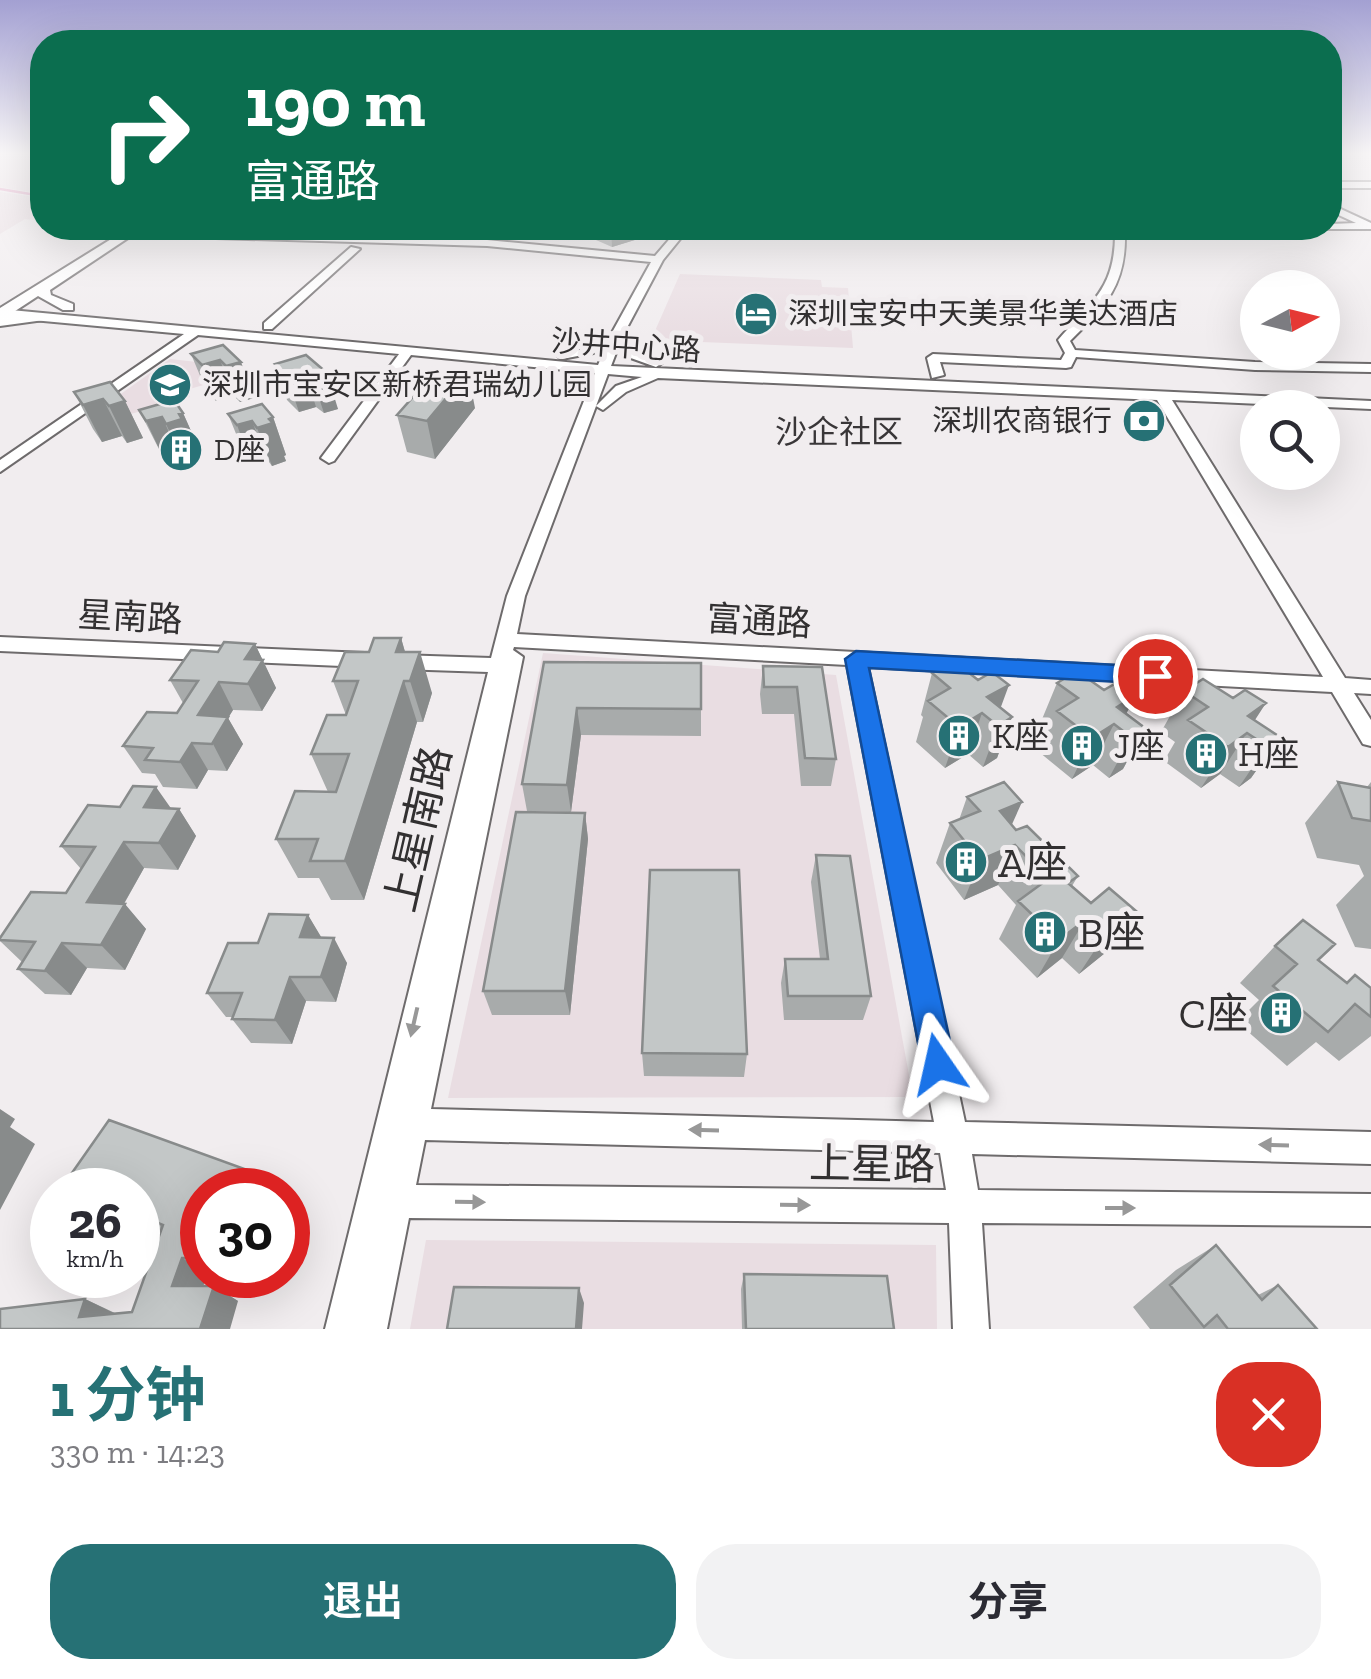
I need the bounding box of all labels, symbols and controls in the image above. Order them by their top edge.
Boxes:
text: 190 m [245,60,425,144]
icon: right [80,70,210,200]
text: 富通路 [245,155,380,209]
north arrow [1240,270,1340,370]
map controls [1240,270,1340,490]
hotel icon: 深圳宝安中天美景华美达酒店 [733,291,779,337]
place label: 深圳宝安中天美景华美达酒店 [788,296,1178,332]
street label: 沙井中心路 [550,323,702,369]
school or university icon: 深圳市宝安区新桥君瑞幼儿园 [147,362,193,408]
place label: 深圳市宝安区新桥君瑞幼儿园 [202,367,592,403]
button: search [1240,390,1340,490]
bank icon: 深圳农商银行 [1121,398,1167,444]
place label: 深圳农商银行 [932,403,1112,439]
district label: 沙企社区 [775,413,903,451]
building icon: D座 [158,427,204,473]
place label: D座 [214,432,265,468]
street label: 星南路 [76,593,184,641]
street label: 富通路 [705,597,813,645]
pin [1113,634,1198,719]
icon: arrive [1128,649,1183,704]
building icon: K座 [936,713,982,759]
place label: K座 [992,715,1049,757]
building icon: J座 [1059,723,1105,769]
place label: J座 [1114,725,1165,767]
building icon: H座 [1183,731,1229,777]
place label: H座 [1238,733,1299,775]
street label: 上星南路 [374,741,462,917]
place label: A座 [998,837,1067,888]
building icon: A座 [943,839,989,885]
place label: B座 [1078,907,1145,958]
building icon: B座 [1022,909,1068,955]
place label: C座 [1179,988,1248,1039]
building icon: C座 [1258,990,1304,1036]
one-way arrow [406,1007,421,1038]
position arrow [886,1012,990,1116]
one-way arrow [687,1122,719,1138]
street label: 上星路 [809,1137,935,1191]
one-way arrow [1257,1137,1289,1153]
speed limit sign: 30 [180,1168,310,1298]
text: 26 [68,1191,122,1251]
one-way arrow [455,1194,487,1210]
one-way arrow [780,1198,812,1214]
one-way arrow [1105,1200,1137,1216]
text: km/h [66,1243,124,1273]
text: 1 分钟 [50,1359,205,1431]
button: close [1216,1362,1321,1467]
text: 330 m · 14:23 [50,1433,225,1471]
button: 退出 [50,1544,676,1659]
button: 分享 [696,1544,1321,1659]

